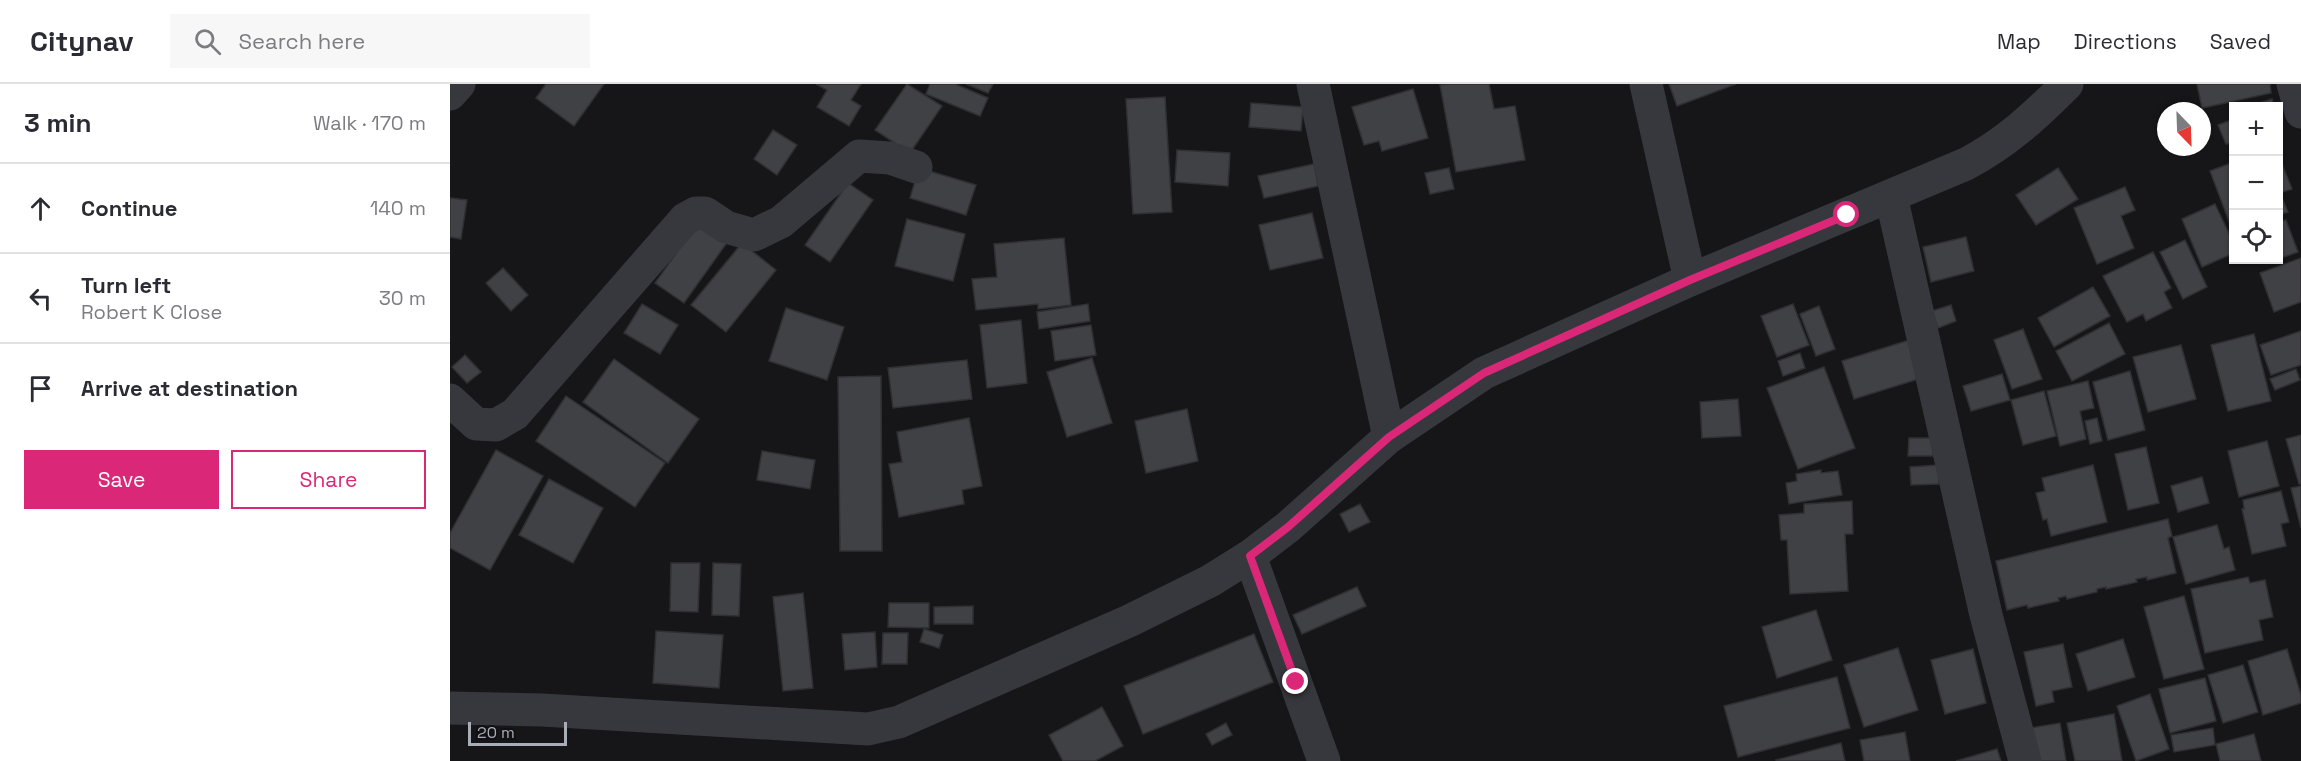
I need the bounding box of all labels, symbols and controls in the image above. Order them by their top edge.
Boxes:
search box [170,14,590,68]
text: Citynav [30,23,134,59]
icon: search [191,25,224,58]
text: Search here [239,27,365,55]
text: Map [1997,28,2041,55]
text: Directions [2074,28,2177,55]
text: Saved [2210,28,2271,55]
north arrow [2157,102,2211,156]
map controls [2229,102,2283,264]
button: + [2229,102,2283,156]
text: 3 min [24,106,92,140]
text: Walk · 170 m [313,110,426,136]
button: − [2229,156,2283,210]
icon: ahead [24,192,57,225]
text: Continue [81,194,177,222]
text: 140 m [370,195,426,221]
route start [1833,201,1859,227]
button: locate [2229,210,2283,264]
text: Turn left [81,271,171,299]
icon: left [24,282,57,315]
text: 30 m [379,285,426,311]
text: Robert K Close [81,299,222,325]
icon: arrive [24,372,57,405]
text: Arrive at destination [81,374,298,402]
button: Save [24,450,219,509]
button: Share [231,450,426,509]
route end [1282,668,1308,694]
scale bar [468,719,567,746]
text: 20 m [477,722,515,743]

